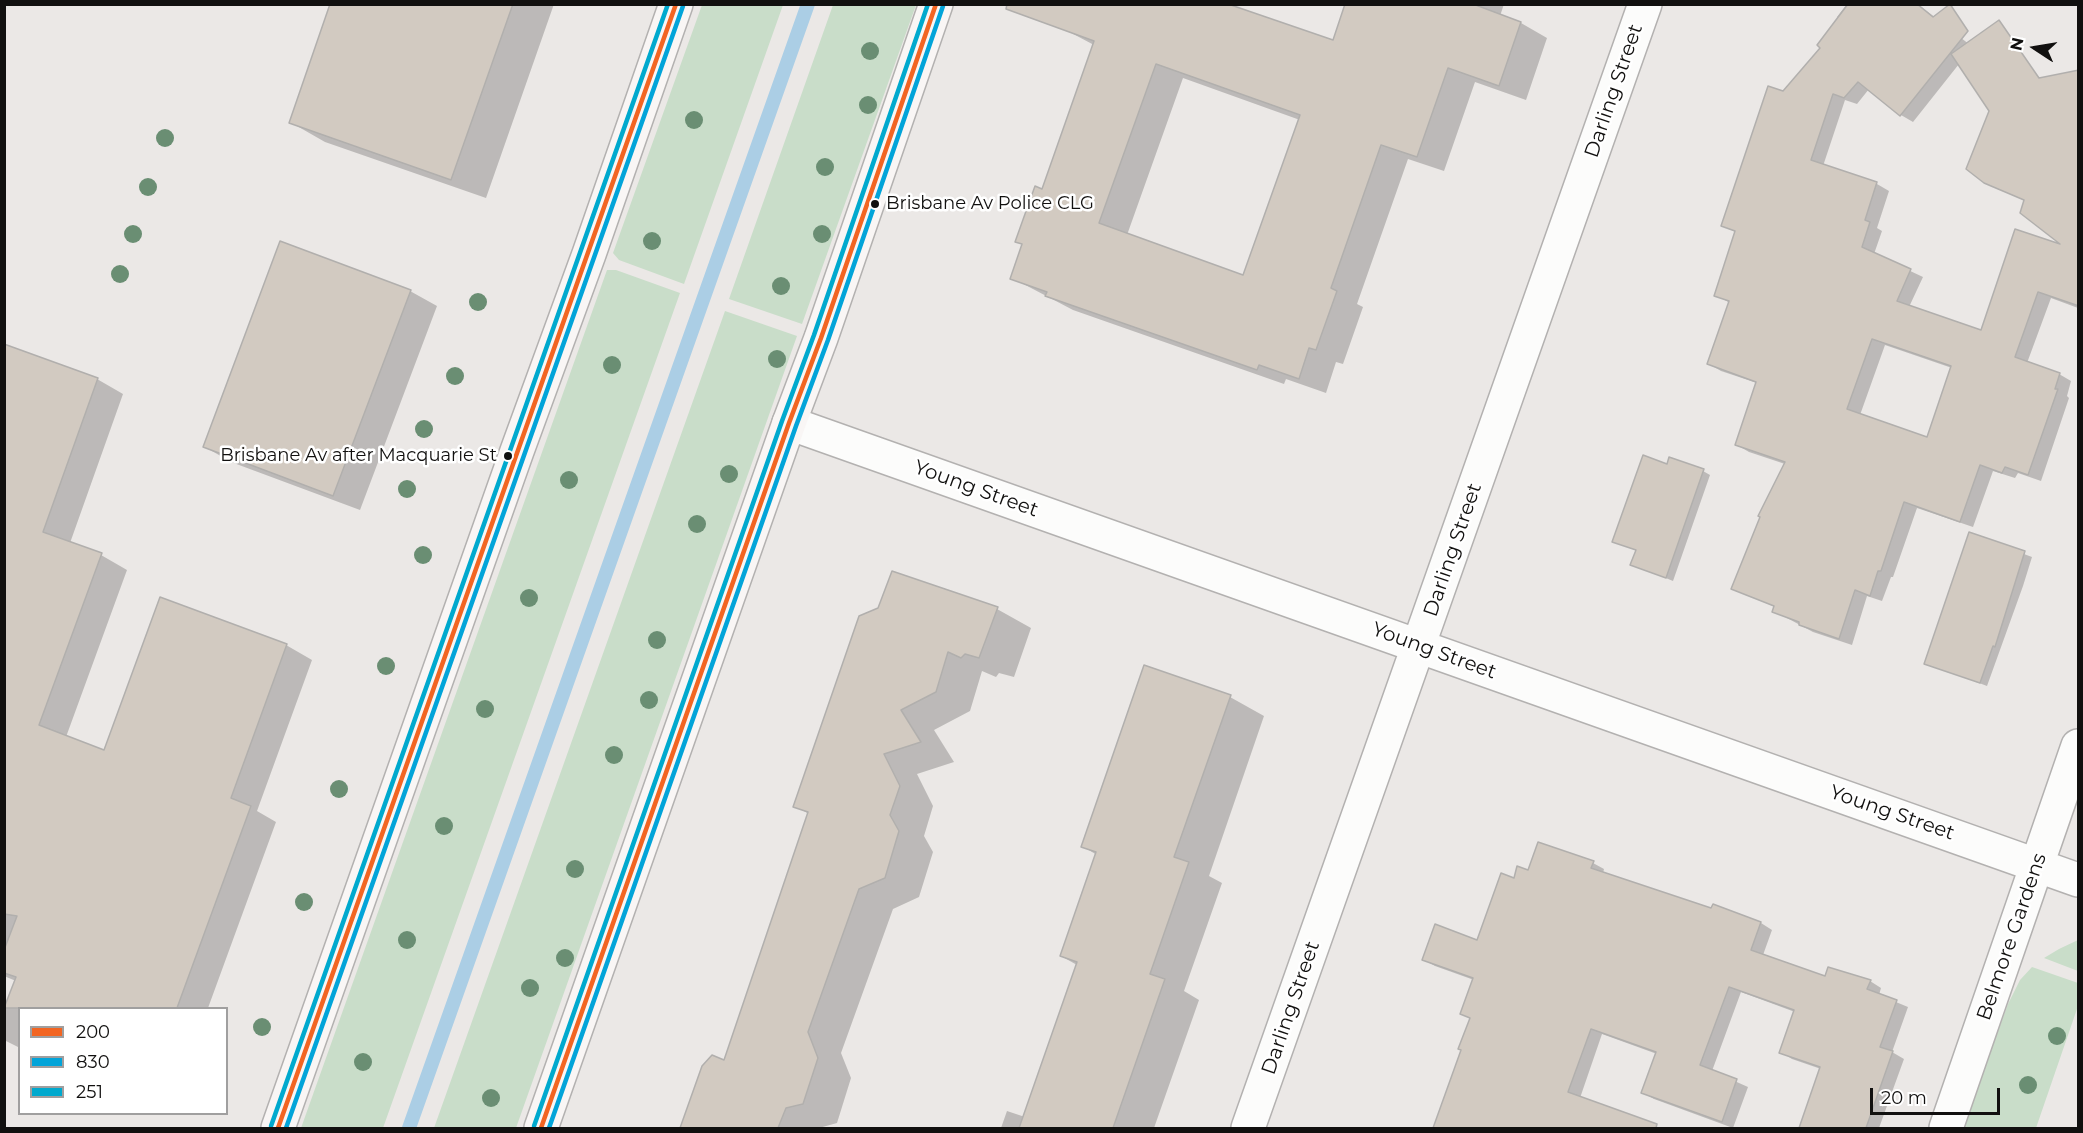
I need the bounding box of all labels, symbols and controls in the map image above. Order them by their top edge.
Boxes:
north arrow [2005,18,2065,78]
street label: Darling Street [1580,21,1648,161]
text: N [2006,36,2028,52]
place label: Brisbane Av Police CLG [886,193,1094,215]
marker: Brisbane Av Police CLG [869,198,881,210]
place label: Brisbane Av after Macquarie St [220,445,497,467]
marker: Brisbane Av after Macquarie St [502,450,514,462]
street label: Young Street [911,455,1041,523]
street label: Darling Street [1419,480,1487,620]
street label: Young Street [1369,617,1499,685]
street label: Young Street [1826,780,1958,846]
street label: Belmore Gardens [1972,850,2052,1024]
street label: Darling Street [1257,938,1325,1078]
legend [18,1007,228,1115]
text: 200 [76,1021,110,1043]
text: 830 [76,1051,110,1073]
scale bar [1873,1076,2004,1114]
text: 251 [76,1081,103,1103]
text: 20 m [1881,1087,1927,1109]

